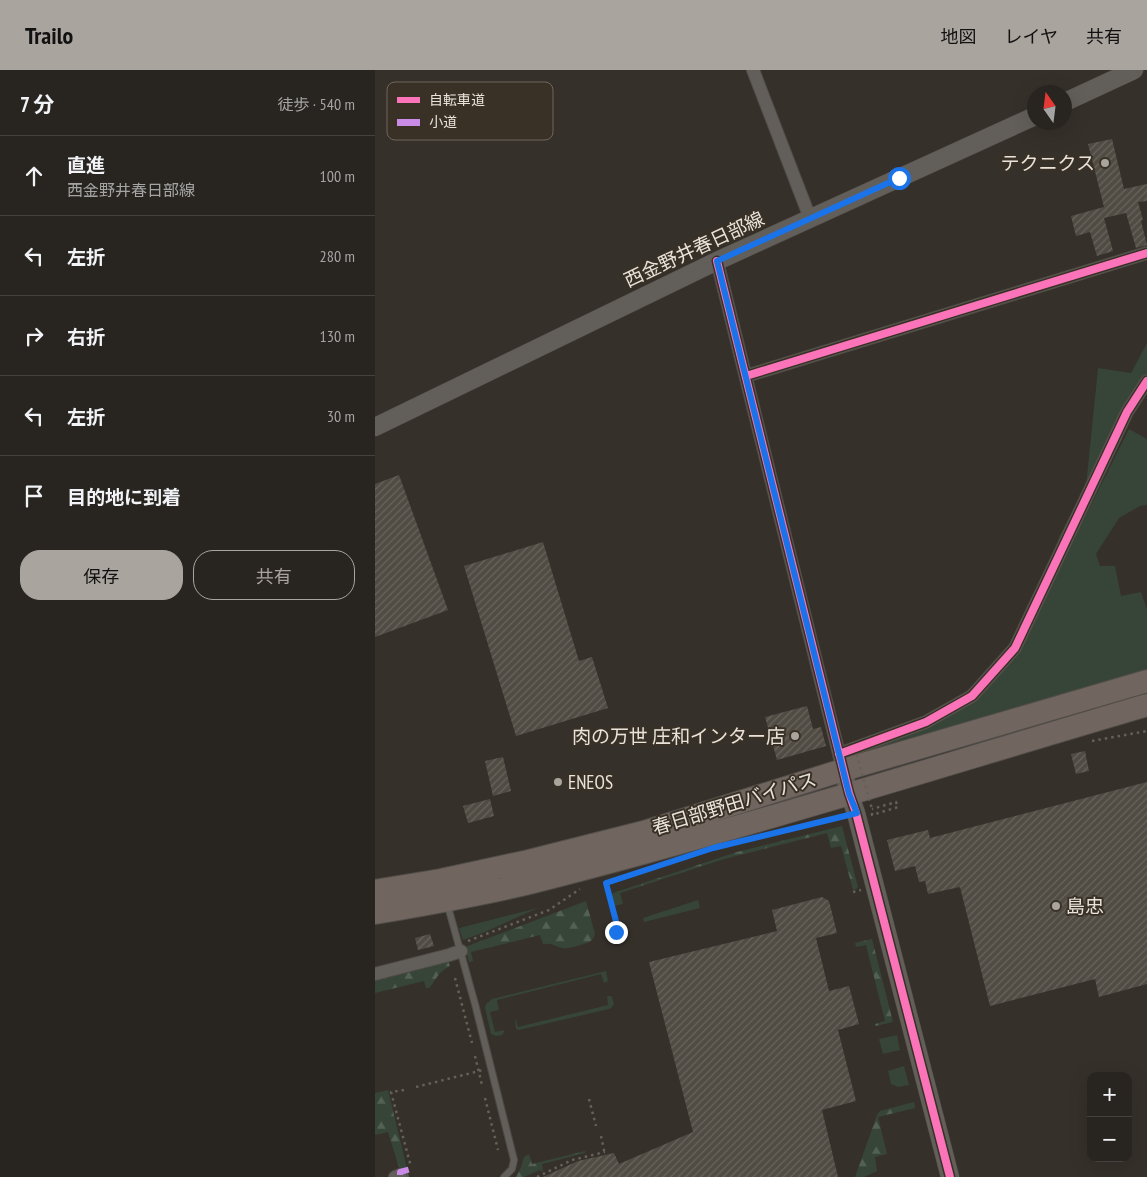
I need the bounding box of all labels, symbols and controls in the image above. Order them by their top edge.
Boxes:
text: Trailo [25,20,73,51]
text: 地図 [941,25,977,48]
text: レイヤ [1005,25,1058,48]
text: 共有 [1086,25,1122,48]
legend [387,82,553,140]
north arrow [1027,85,1072,130]
text: 7 分 [20,91,54,118]
text: 自転車道 [429,91,485,109]
text: 徒歩 · 540 m [277,94,355,114]
text: 小道 [429,113,457,131]
place label: テクニクス [1001,151,1095,175]
text: 直進 [67,153,105,177]
marker: テクニクス [1099,157,1111,169]
icon: ahead [20,162,48,190]
text: 100 m [320,166,355,186]
route start [888,167,911,190]
text: 西金野井春日部線 [67,180,195,200]
street label: 西金野井春日部線 [620,206,768,292]
icon: left [20,242,48,270]
text: 左折 [67,245,105,269]
text: 280 m [320,246,355,266]
icon: right [20,322,48,350]
text: 右折 [67,325,105,349]
text: 130 m [320,326,355,346]
icon: left [20,402,48,430]
text: 左折 [67,405,105,429]
text: 30 m [327,406,355,426]
icon: arrive [20,482,48,510]
text: 目的地に到着 [67,485,181,509]
button: 保存 [20,550,183,600]
button: 共有 [193,550,355,600]
place label: 肉の万世 庄和インター店 [572,724,785,748]
marker: 肉の万世 庄和インター店 [789,730,801,742]
street label: 春日部野田バイパス [649,767,819,839]
place label: ENEOS [568,770,613,794]
marker: ENEOS [552,776,564,788]
place label: 島忠 [1066,894,1104,918]
marker: 島忠 [1050,900,1062,912]
route end [605,921,628,944]
map controls [1087,1072,1132,1162]
button: + [1087,1072,1132,1117]
button: − [1087,1117,1132,1162]

